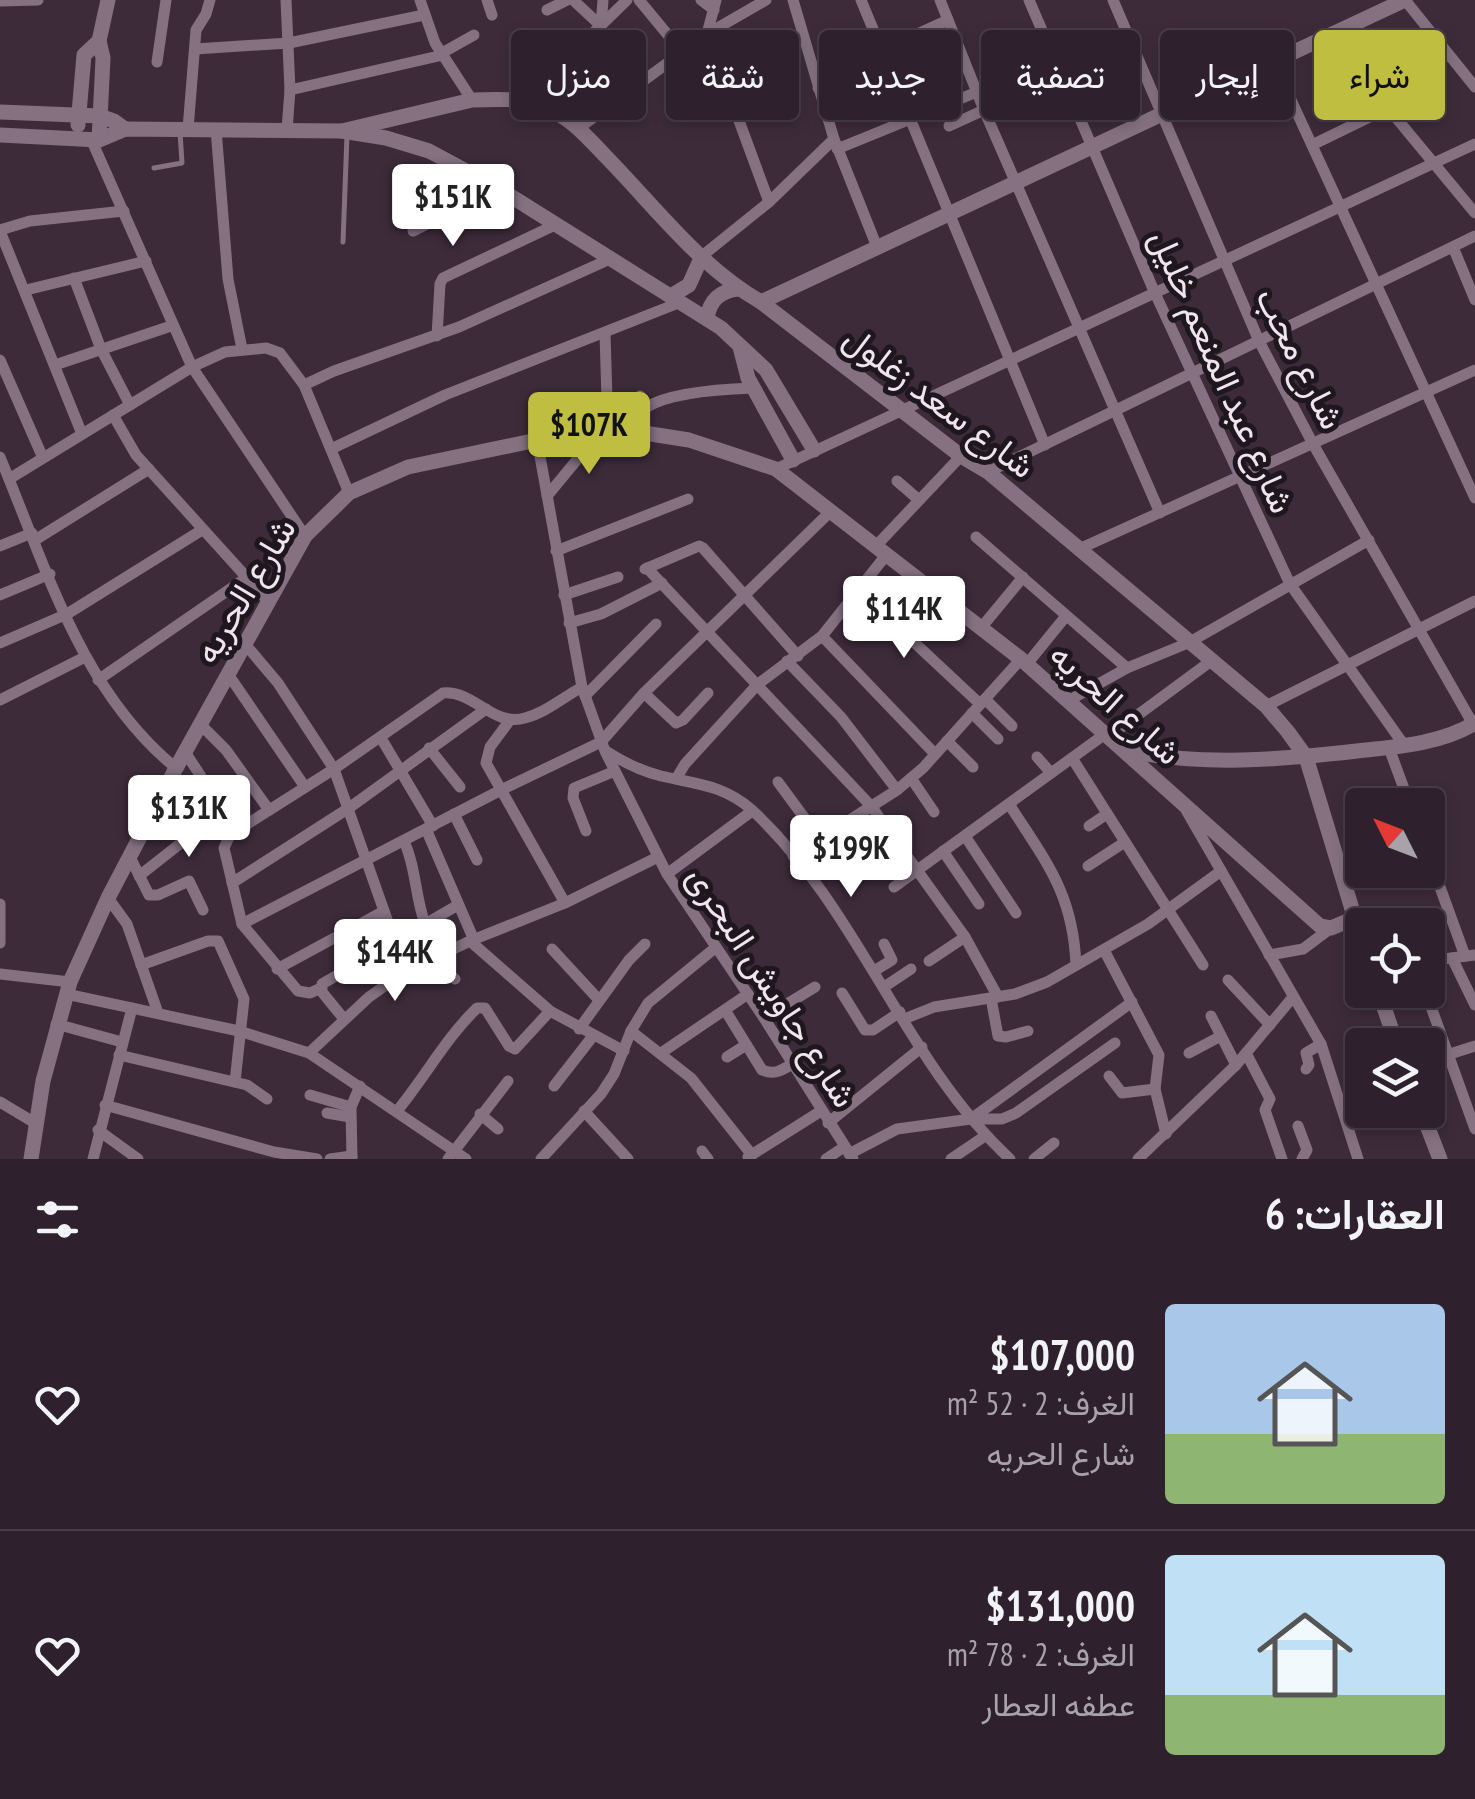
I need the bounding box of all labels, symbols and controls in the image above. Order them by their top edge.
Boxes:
chip: منزل [511,30,646,120]
chip: شقة [666,30,799,120]
chip: جديد [819,30,961,120]
chip: تصفية [981,30,1140,120]
chip: إيجار [1160,30,1294,120]
chip: شراء [1314,30,1445,120]
pin: $151K [383,164,523,249]
text: $151K [414,175,492,217]
street label: شارع عبد المنعم خليل [1138,222,1306,521]
street label: شارع محب [1244,279,1356,437]
street label: شارع سعد زغلول [834,314,1045,490]
pin: $107K [519,392,659,477]
text: $107K [550,403,628,445]
street label: شارع الحريه [182,509,307,673]
pin: $114K [834,576,974,661]
text: $114K [865,587,943,629]
street label: شارع الحريه [1039,632,1192,776]
pin: $131K [119,775,259,860]
text: $131K [150,786,228,828]
north arrow [1345,788,1445,888]
map controls [1345,788,1445,1128]
pin: $199K [781,815,921,900]
text: $199K [812,826,890,868]
street label: شارع جاويش البحرى [676,856,869,1117]
button: locate [1345,908,1445,1008]
pin: $144K [325,919,465,1004]
text: $144K [356,930,434,972]
button: layers [1345,1028,1445,1128]
text: العقارات: 6 [1265,1186,1445,1241]
icon: filters [30,1192,85,1247]
text: $107,000 [990,1327,1135,1382]
icon: home [1245,1344,1365,1464]
icon: heart [30,1377,85,1432]
text: الغرف: 2 · 52 m² [947,1382,1135,1424]
text: شارع الحريه [986,1432,1135,1474]
text: $131,000 [985,1578,1135,1633]
icon: home [1245,1595,1365,1715]
icon: heart [30,1628,85,1683]
text: الغرف: 2 · 78 m² [947,1633,1135,1675]
text: عطفه العطار [982,1683,1135,1725]

